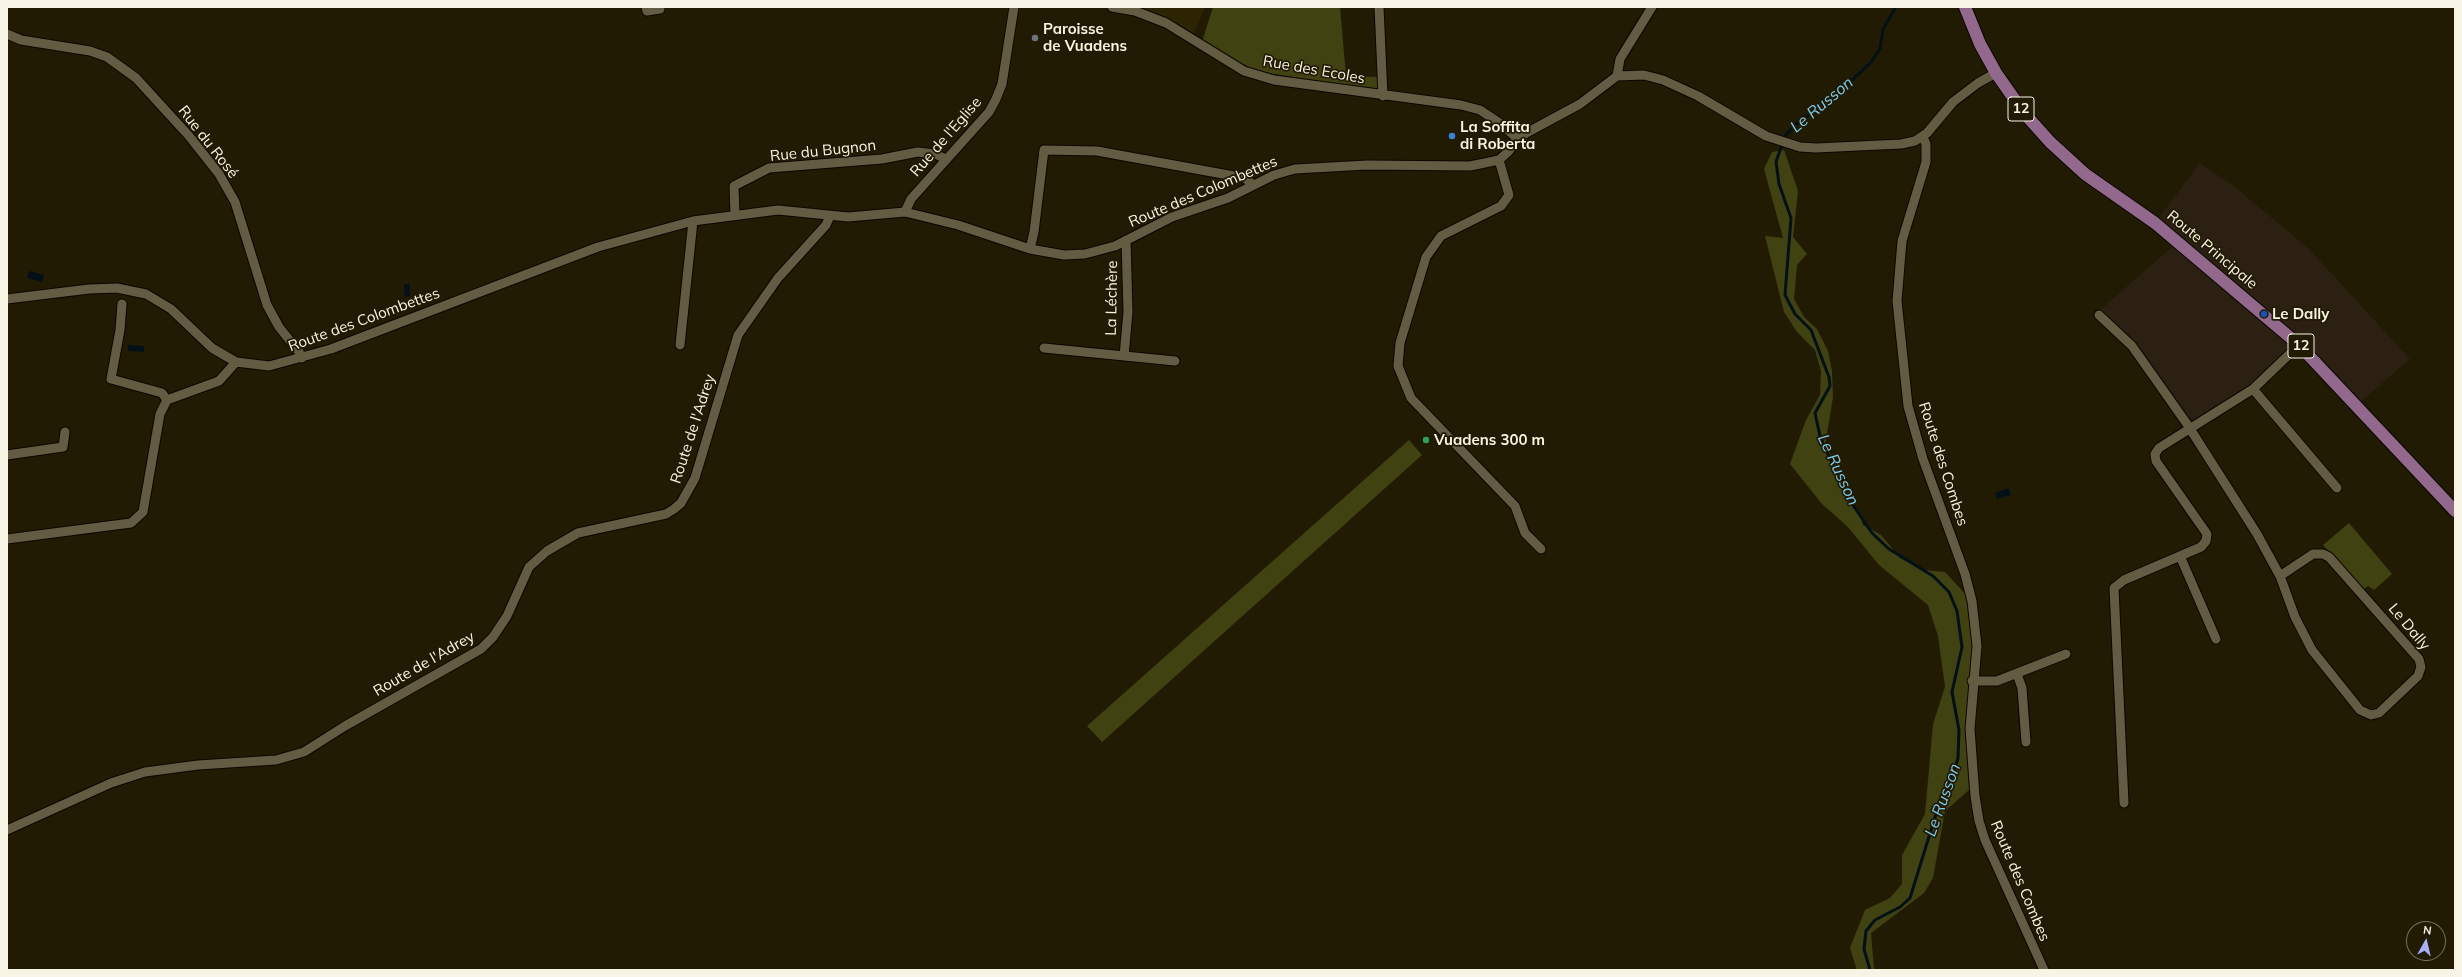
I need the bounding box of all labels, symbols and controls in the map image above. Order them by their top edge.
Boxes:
place label: Paroisse de Vuadens [1043,20,1127,55]
marker: Paroisse de Vuadens [1030,33,1040,43]
street label: Rue des Ecoles [1262,52,1366,88]
water label: Le Russon [1787,73,1857,137]
street label: Rue de l'Eglise [907,94,985,180]
road number: 12 [2008,97,2034,121]
street label: Rue du Rosé [174,102,242,182]
place label: La Soffita di Roberta [1460,118,1535,153]
marker: La Soffita di Roberta [1447,131,1457,141]
street label: Rue du Bugnon [769,136,877,166]
street label: Route des Colombettes [1126,152,1280,232]
street label: Route Principale [2163,207,2261,293]
street label: La Léchère [1102,260,1122,336]
street label: Route des Colombettes [286,284,442,356]
place label: Le Dally [2272,305,2329,323]
marker: Le Dally [2259,309,2269,319]
road number: 12 [2288,334,2314,358]
street label: Route de l'Adrey [667,372,719,486]
street label: Route des Combes [1914,400,1972,528]
place label: Vuadens 300 m [1434,431,1545,449]
water label: Le Russon [1813,431,1863,509]
marker: Vuadens 300 m [1421,435,1431,445]
street label: Le Dally [2384,600,2434,654]
street label: Route de l'Adrey [370,628,478,700]
water label: Le Russon [1921,761,1965,839]
street label: Route des Combes [1986,818,2054,944]
north arrow [2406,921,2446,961]
text: N [2422,923,2433,938]

